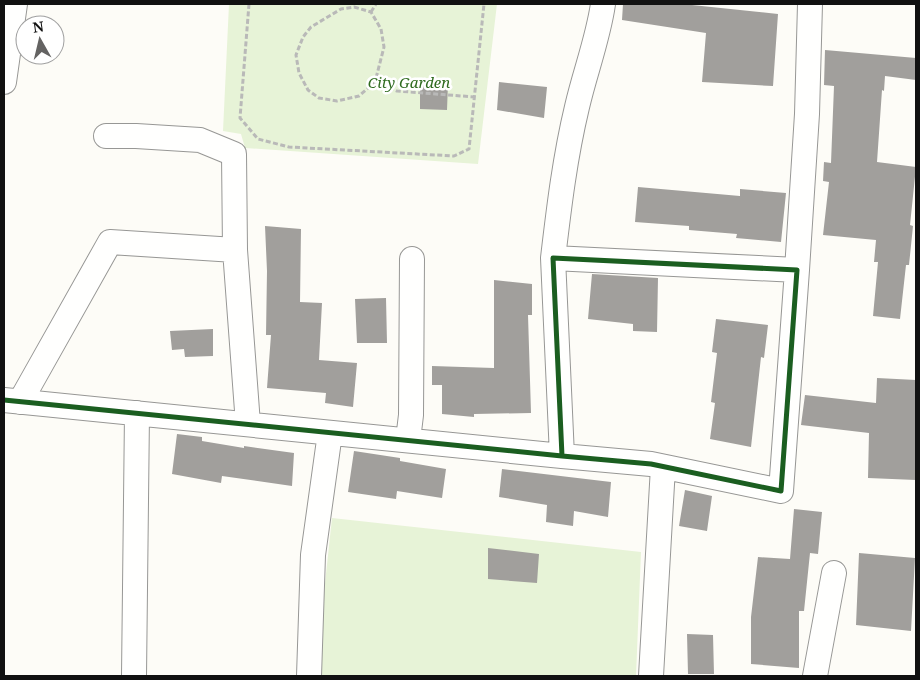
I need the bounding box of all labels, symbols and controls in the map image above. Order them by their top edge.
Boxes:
north arrow [15,15,65,65]
text: N [31,16,45,37]
park label: City Garden [368,72,450,92]

